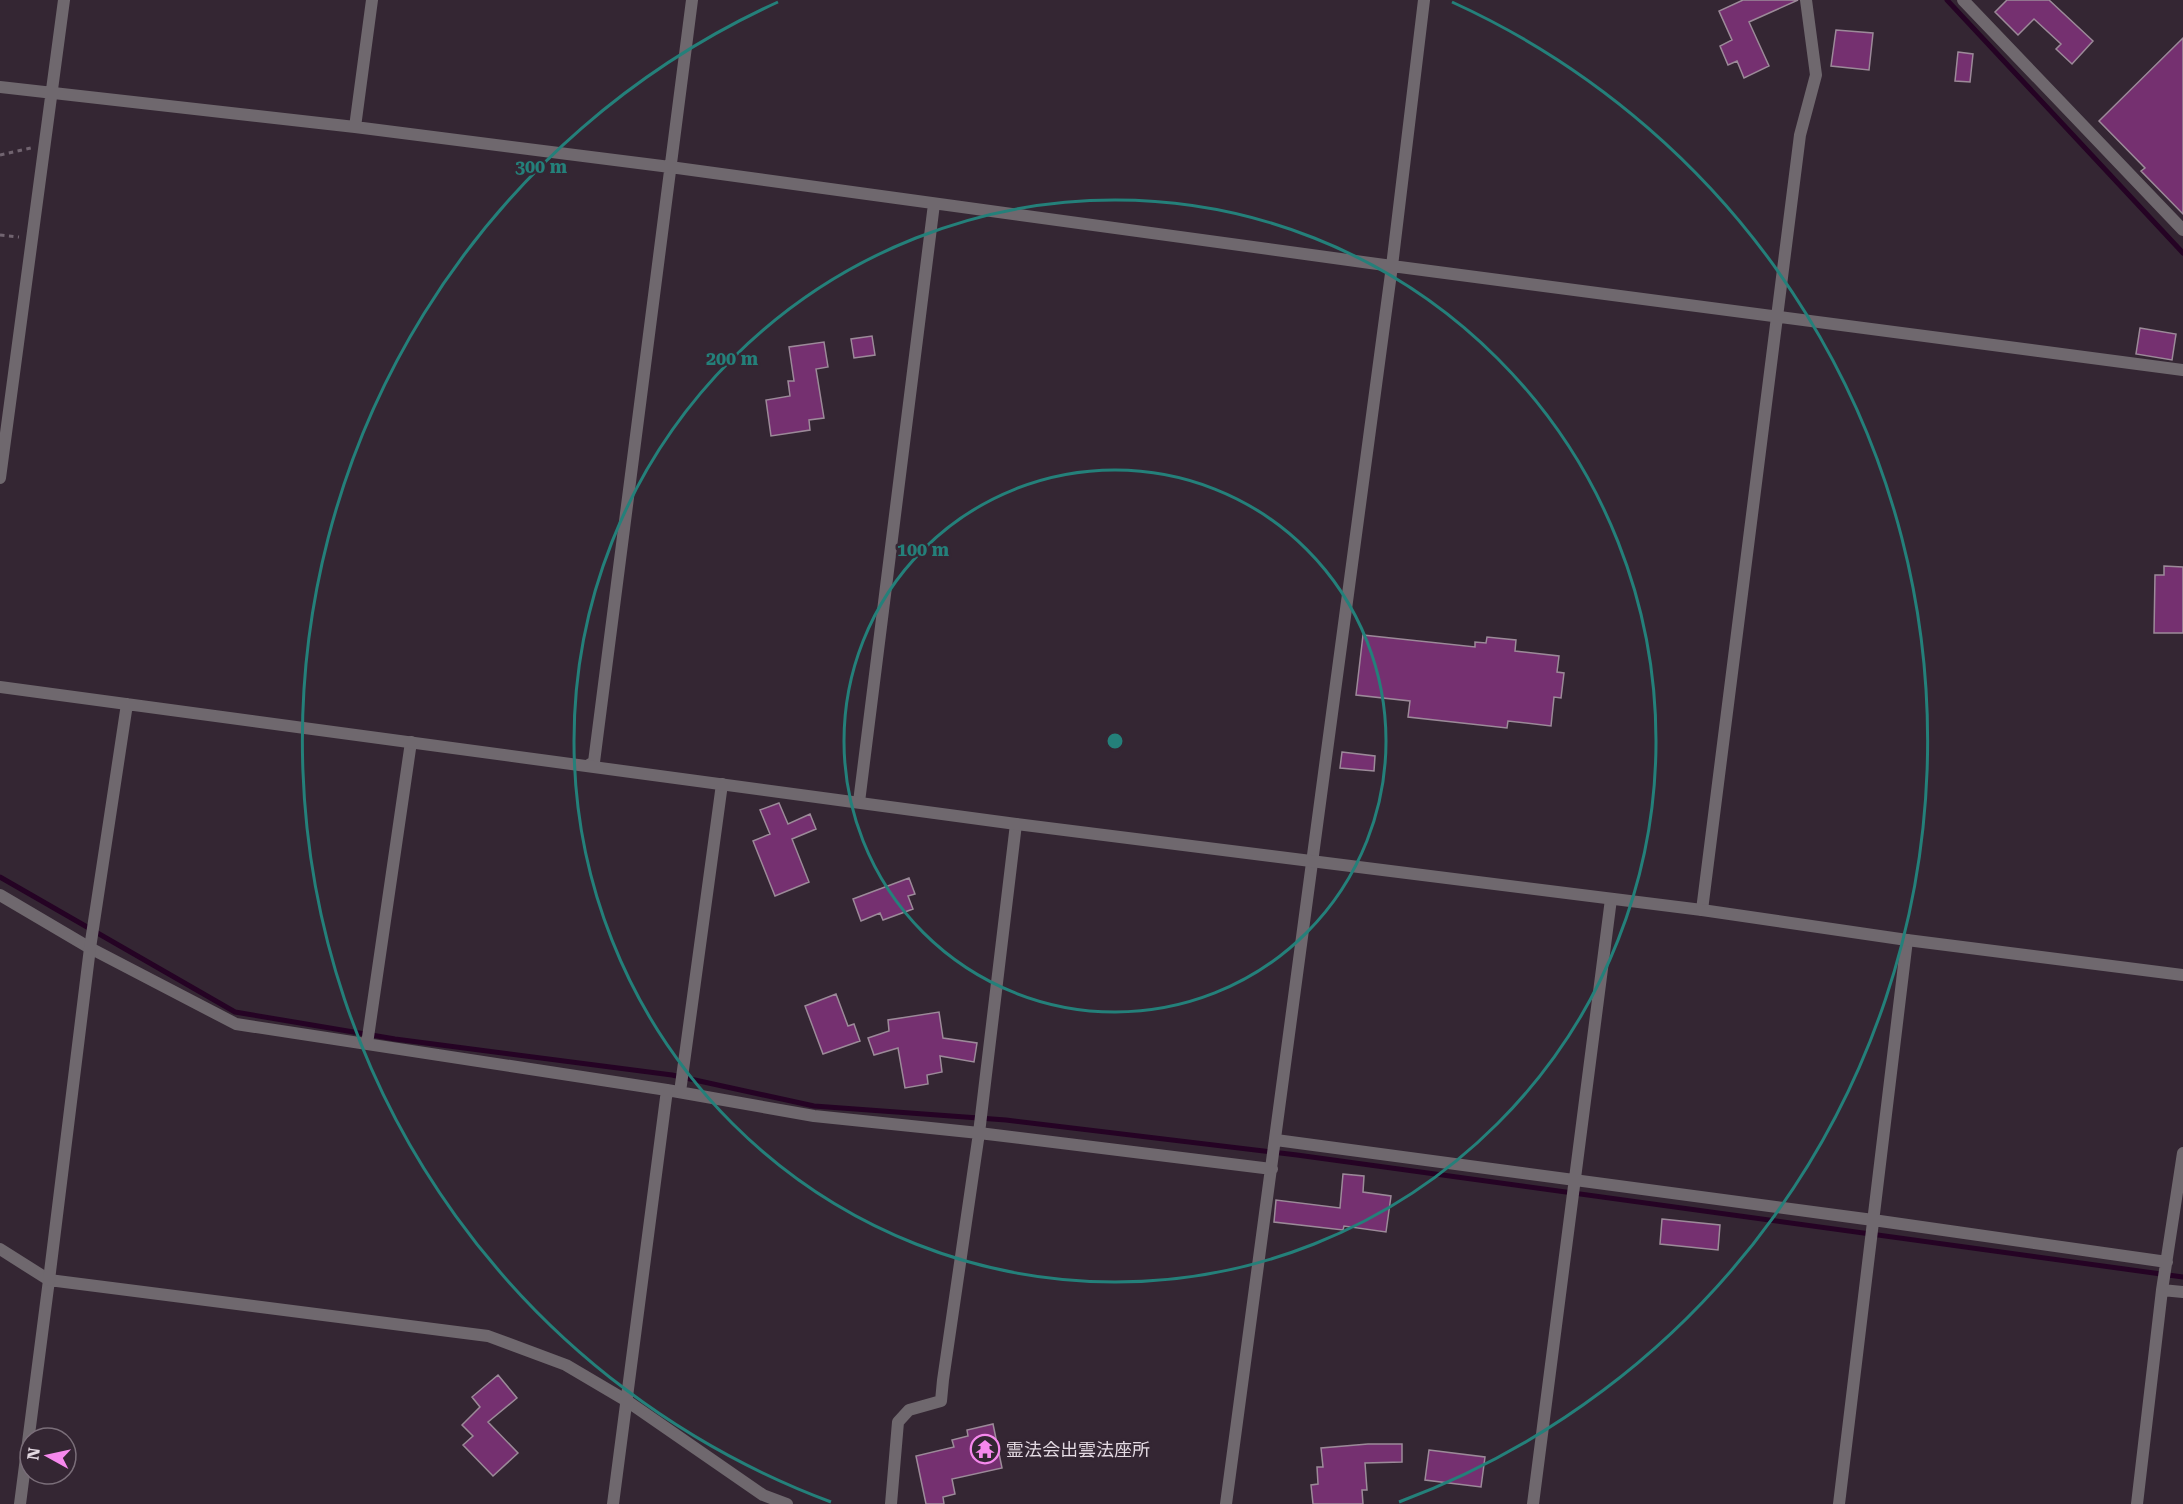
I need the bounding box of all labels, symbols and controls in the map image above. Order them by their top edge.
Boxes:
text: 300 m [515,156,568,177]
text: 200 m [706,348,759,369]
text: 100 m [897,539,950,560]
centre of rings [1105,731,1125,751]
north arrow [18,1426,78,1486]
temple icon: 霊法会出雲法座所 [969,1433,1001,1465]
place label: 霊法会出雲法座所 [1006,1439,1150,1460]
text: N [23,1447,44,1461]

